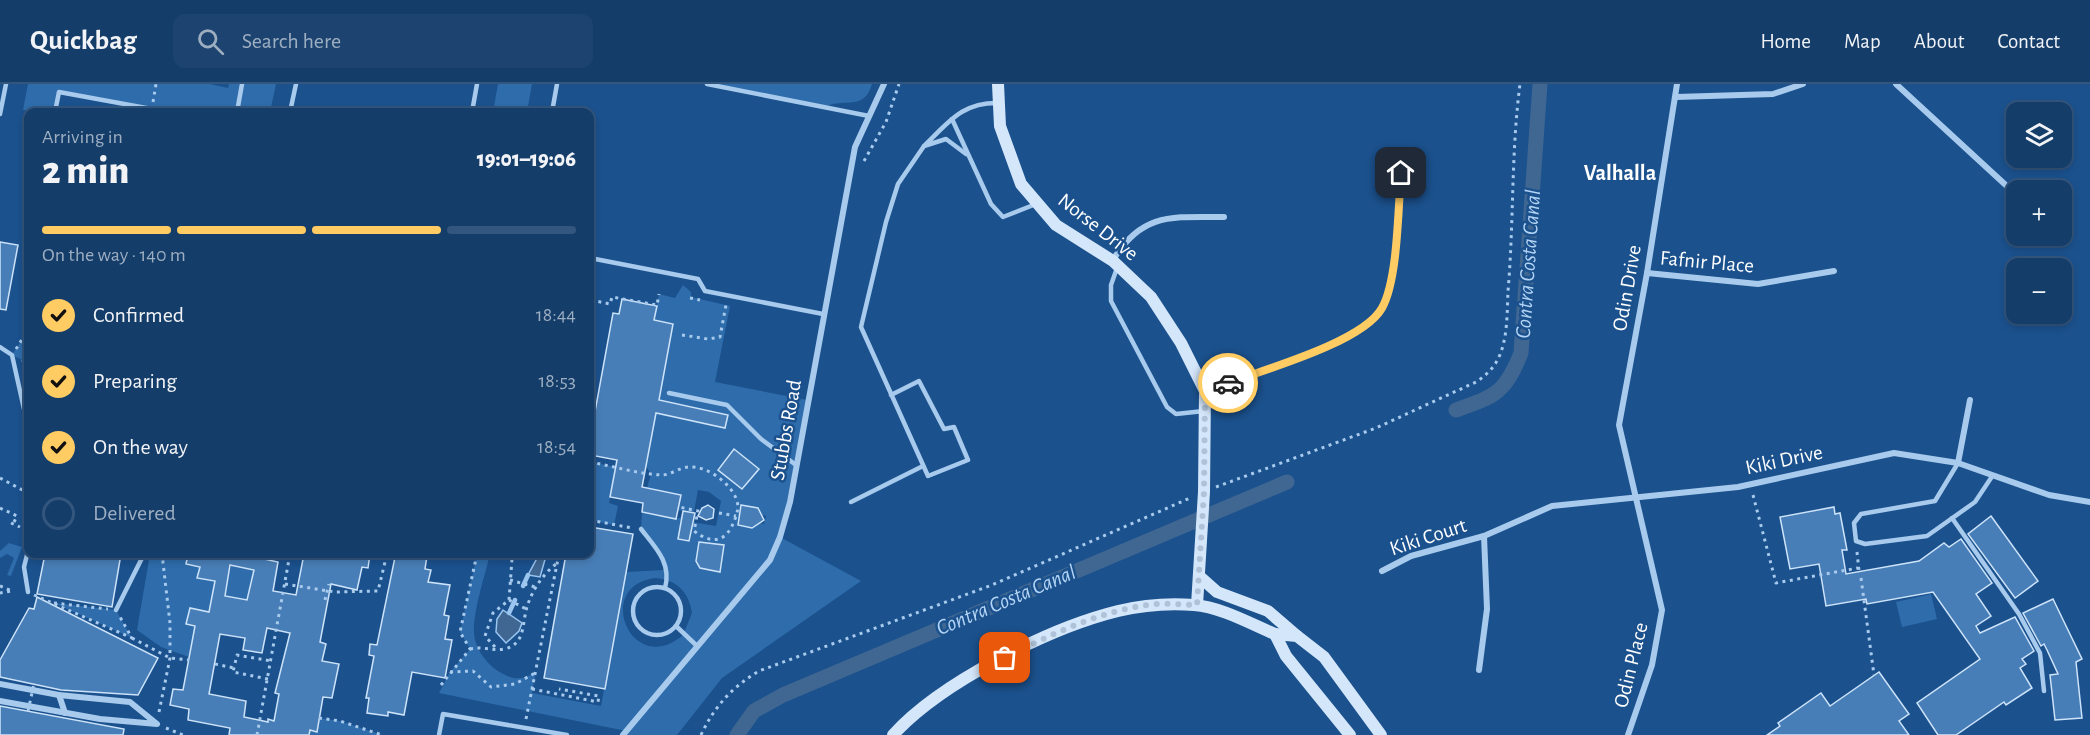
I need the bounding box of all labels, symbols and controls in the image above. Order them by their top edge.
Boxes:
search box [173,14,593,68]
icon: search [194,25,227,58]
text: Quickbag [30,27,137,55]
text: Search here [242,30,341,52]
text: Home [1760,31,1811,52]
text: Map [1844,31,1881,52]
text: About [1914,31,1964,52]
text: Contact [1997,31,2060,52]
map controls [2006,102,2072,324]
button: layers [2006,102,2072,168]
text: Arriving in [42,127,123,147]
pin [1375,147,1426,198]
text: 19:01–19:06 [477,148,576,170]
text: 2 min [42,152,129,191]
icon: home [1384,156,1417,189]
district label: Valhalla [1584,162,1657,184]
button: + [2006,180,2072,246]
street label: Norse Drive [1054,189,1142,265]
water label: Contra Costa Canal [1512,189,1544,339]
street label: Odin Drive [1609,243,1645,333]
text: On the way · 140 m [42,245,186,265]
street label: Fafnir Place [1659,247,1755,277]
button: − [2006,258,2072,324]
icon: check [42,299,75,332]
text: Confirmed [93,304,184,326]
text: 18:44 [536,305,576,325]
courier [1198,353,1258,413]
icon: check [42,365,75,398]
icon: car [1212,367,1245,400]
text: Preparing [93,370,177,392]
text: 18:53 [538,371,576,391]
street label: Stubbs Road [767,378,805,482]
icon: check [42,431,75,464]
text: On the way [93,436,188,458]
text: 18:54 [537,437,576,457]
street label: Kiki Drive [1743,442,1825,478]
text: Delivered [93,502,176,524]
street label: Kiki Court [1387,515,1469,559]
water label: Contra Costa Canal [933,561,1079,639]
street label: Odin Place [1610,620,1652,710]
pin [979,632,1030,683]
icon: bag [988,641,1021,674]

